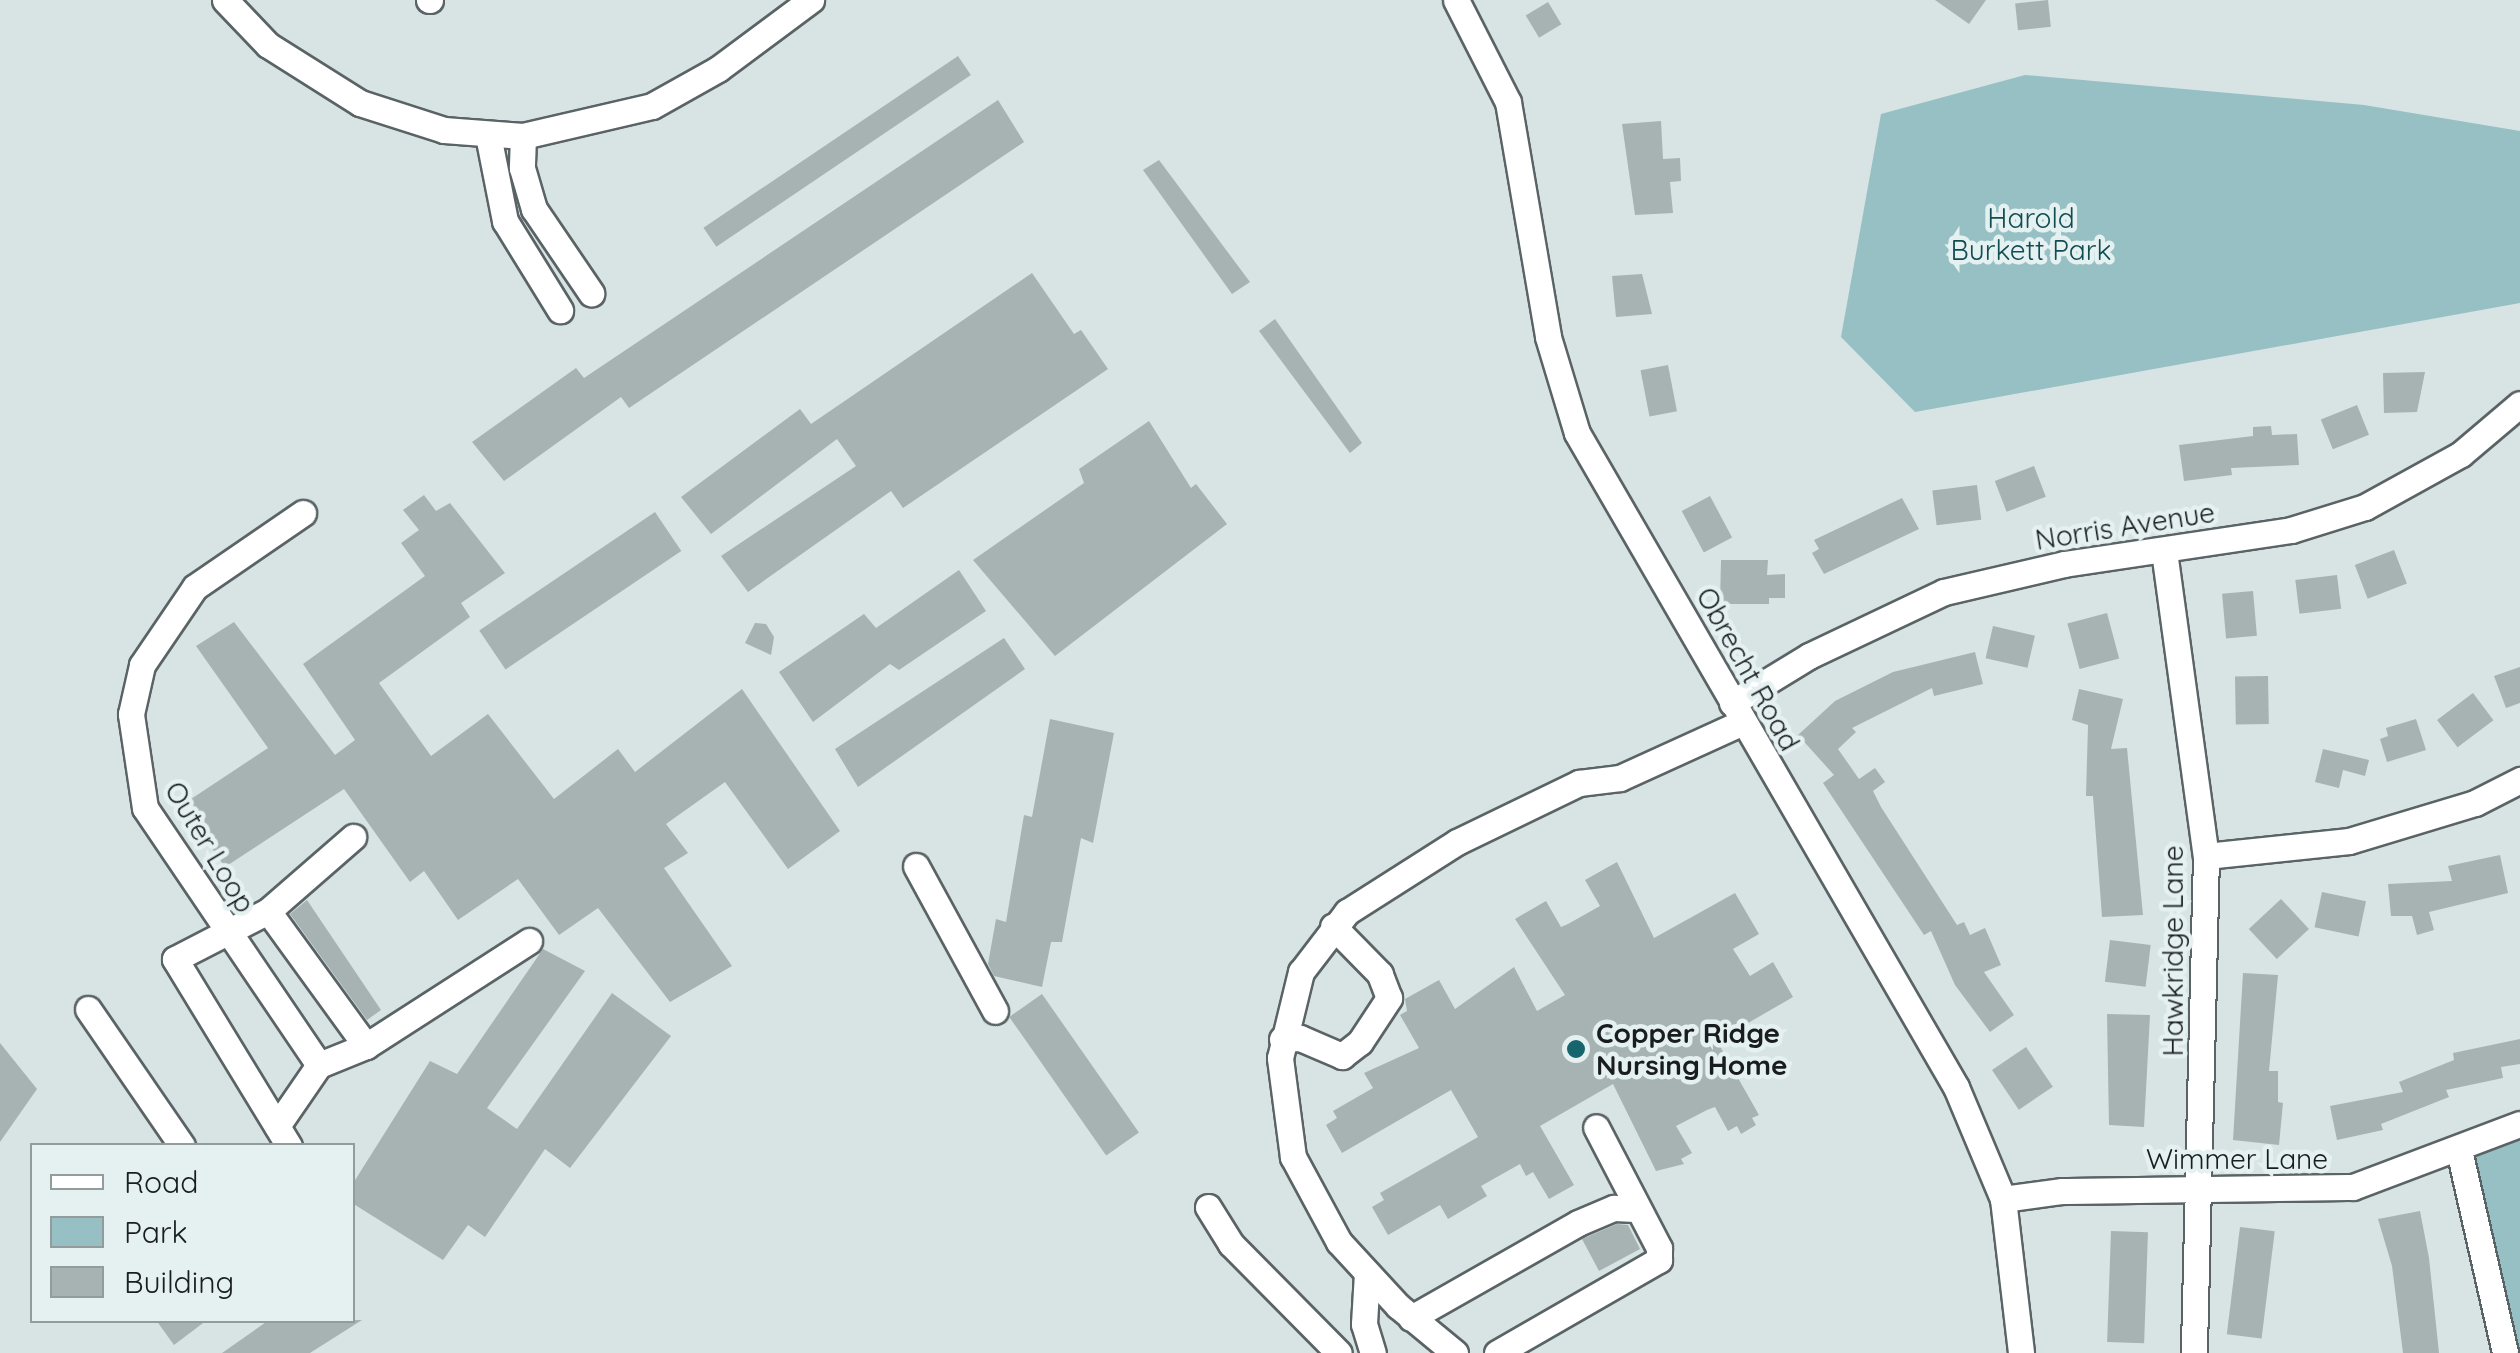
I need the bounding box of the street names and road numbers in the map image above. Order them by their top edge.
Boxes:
street label: Norris Avenue [2033,495,2217,557]
street label: Obrecht Road [1689,582,1807,756]
street label: Outer Loop [158,775,262,919]
street label: Hawkridge Lane [2156,846,2190,1056]
street label: Wimmer Lane [2146,1142,2328,1176]

